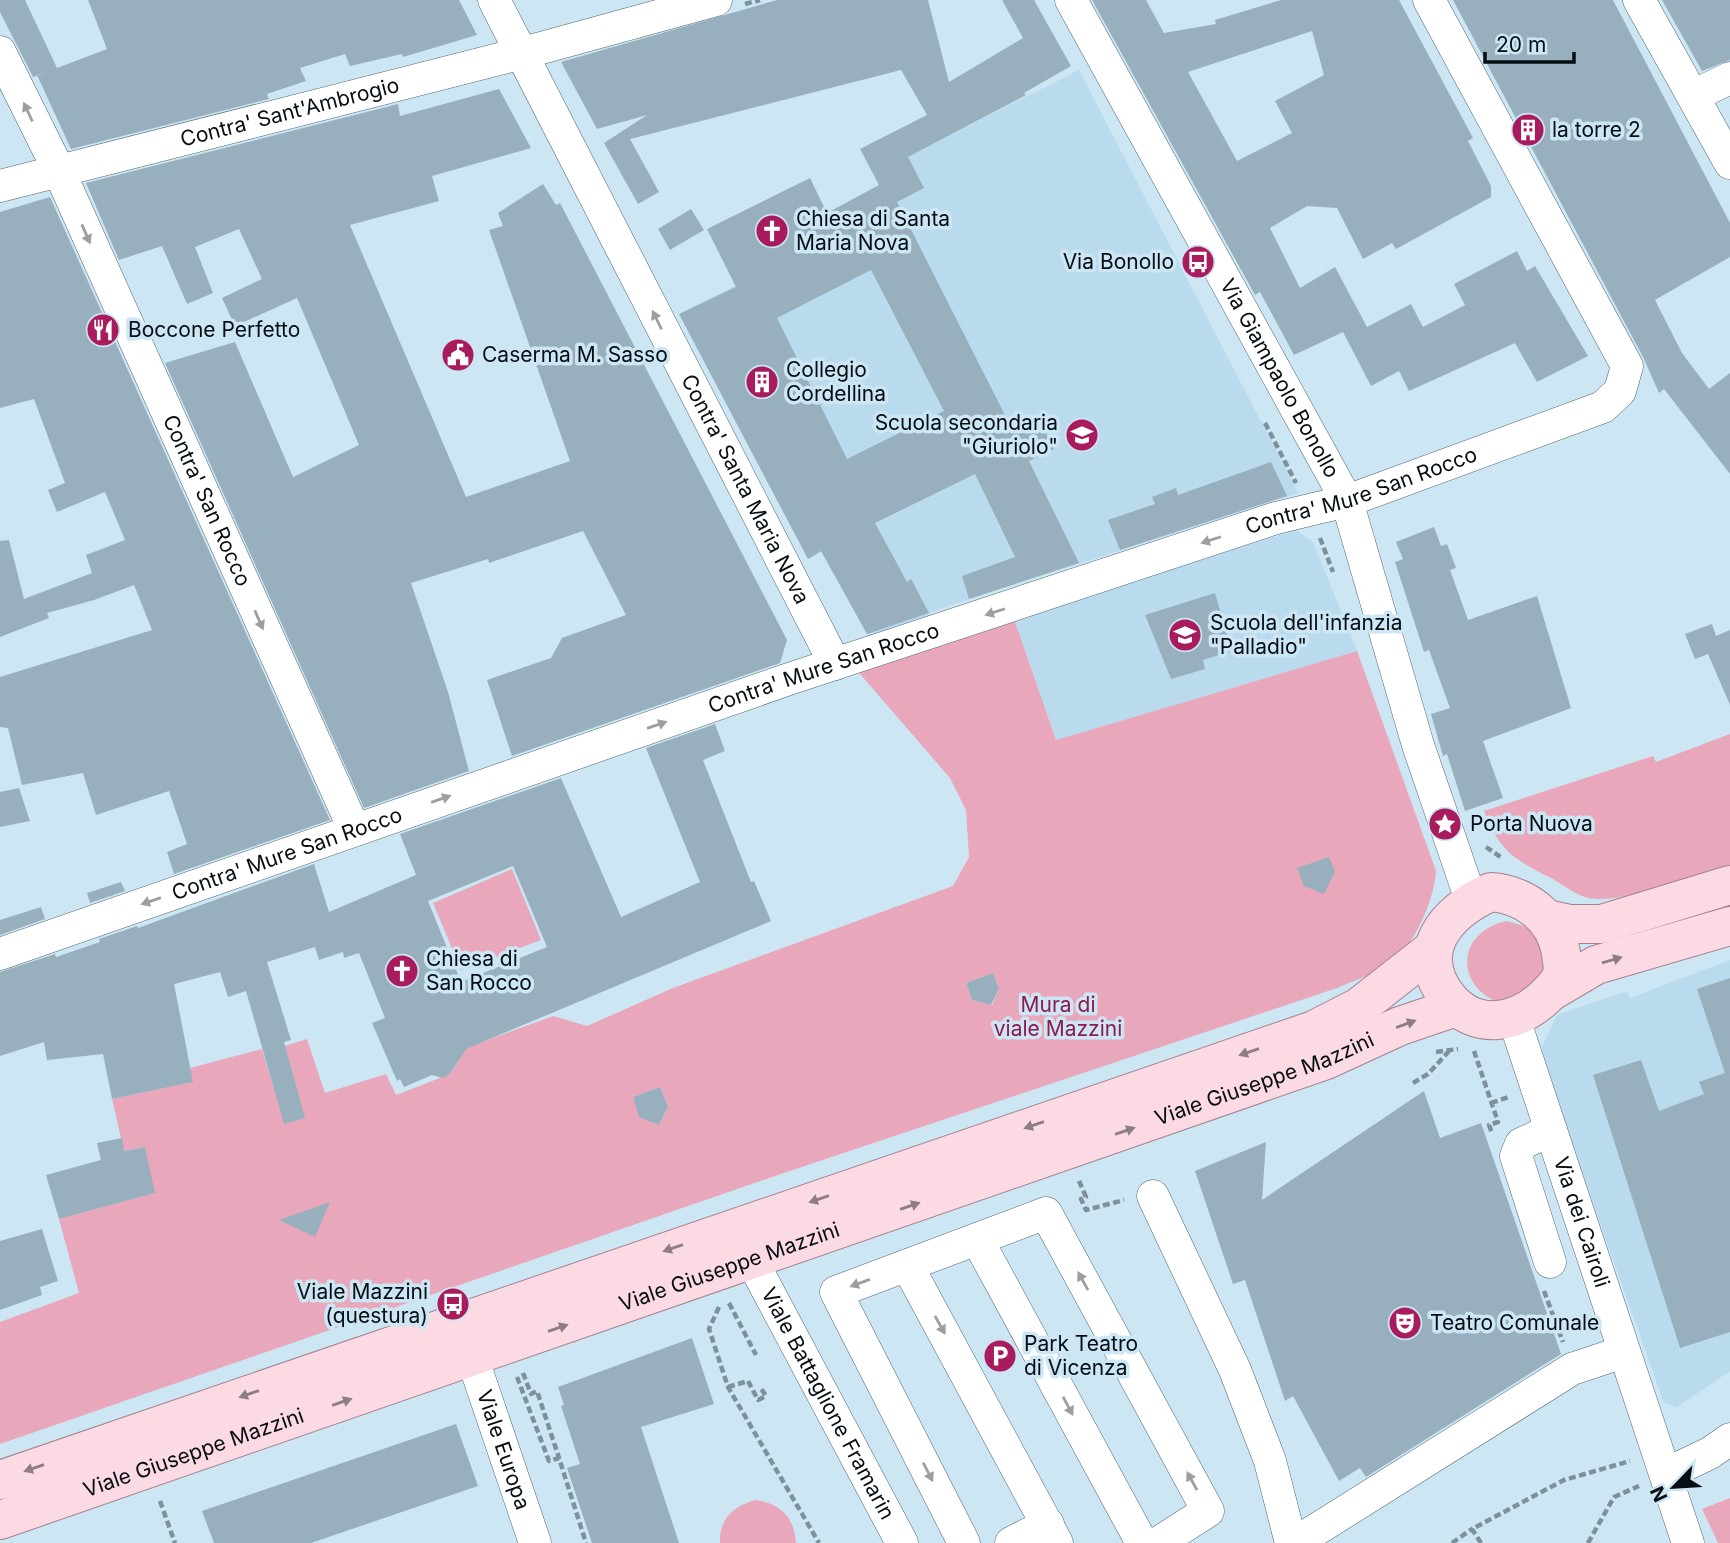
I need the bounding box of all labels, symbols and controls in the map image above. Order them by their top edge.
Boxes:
scale bar [1485,21,1574,65]
text: 20 m [1496,32,1546,57]
street label: Contra' Sant'Ambrogio [178,72,402,152]
one-way arrow [22,102,34,122]
building icon: la torre 2 [1509,111,1547,149]
place label: la torre 2 [1552,117,1641,142]
place label: Chiesa di Santa Maria Nova [796,206,950,255]
church icon: Chiesa di Santa Maria Nova [753,212,791,250]
one-way arrow [80,224,92,244]
bus stop icon: Via Bonollo [1179,243,1217,281]
place label: Via Bonollo [1063,249,1174,274]
street label: Via Giampaolo Bonollo [1215,274,1345,482]
one-way arrow [651,310,662,330]
restaurant icon: Boccone Perfetto [84,311,122,349]
place label: Boccone Perfetto [128,317,300,342]
public building icon: Caserma M. Sasso [439,336,477,374]
place label: Caserma M. Sasso [482,342,668,367]
place label: Collegio Cordellina [786,357,886,406]
building icon: Collegio Cordellina [743,363,781,401]
street label: Contra' Santa Maria Nova [676,370,815,608]
place label: Scuola secondaria "Giuriolo" [875,410,1058,459]
street label: Contra' San Rocco [158,411,256,590]
school or university icon: Scuola secondaria "Giuriolo" [1063,416,1101,454]
street label: Contra' Mure San Rocco [1242,441,1480,539]
one-way arrow [1200,535,1221,546]
one-way arrow [984,607,1005,618]
one-way arrow [254,610,265,631]
place label: Scuola dell'infanzia "Palladio" [1210,610,1402,659]
school or university icon: Scuola dell'infanzia "Palladio" [1166,616,1204,654]
street label: Contra' Mure San Rocco [705,617,942,718]
one-way arrow [646,719,667,730]
one-way arrow [431,793,452,804]
street label: Contra' Mure San Rocco [168,802,405,905]
place icon: Porta Nuova [1426,805,1464,843]
place label: Porta Nuova [1470,811,1593,836]
one-way arrow [140,896,161,907]
place label: Chiesa di San Rocco [426,946,532,995]
church icon: Chiesa di San Rocco [383,952,421,990]
one-way arrow [1602,954,1623,964]
park label: Mura di viale Mazzini [994,992,1122,1041]
one-way arrow [1396,1018,1417,1029]
street label: Viale Giuseppe Mazzini [1151,1027,1378,1130]
one-way arrow [1239,1047,1260,1058]
one-way arrow [1023,1121,1044,1131]
one-way arrow [1115,1125,1136,1136]
street label: Via dei Cairoli [1549,1153,1615,1290]
one-way arrow [808,1194,829,1205]
one-way arrow [900,1200,921,1211]
street label: Viale Giuseppe Mazzini [616,1217,843,1316]
one-way arrow [662,1243,683,1254]
one-way arrow [1077,1271,1089,1291]
one-way arrow [849,1278,870,1289]
place label: Viale Mazzini (questura) [297,1279,428,1328]
street label: Viale Battaglione Framarin [756,1283,900,1524]
bus stop icon: Viale Mazzini (questura) [434,1285,472,1323]
theatre icon: Teatro Comunale [1386,1304,1424,1342]
place label: Teatro Comunale [1430,1310,1599,1335]
one-way arrow [934,1315,946,1335]
one-way arrow [547,1322,568,1333]
place label: Park Teatro di Vicenza [1024,1331,1138,1380]
parking icon: Park Teatro di Vicenza [981,1337,1019,1375]
street label: Viale Europa [472,1387,536,1513]
one-way arrow [239,1389,260,1400]
one-way arrow [332,1396,353,1407]
one-way arrow [1062,1397,1074,1416]
street label: Viale Giuseppe Mazzini [80,1403,307,1502]
north arrow [1639,1452,1709,1522]
one-way arrow [923,1462,934,1482]
one-way arrow [24,1463,45,1474]
one-way arrow [1186,1471,1197,1491]
text: N [1646,1483,1673,1505]

